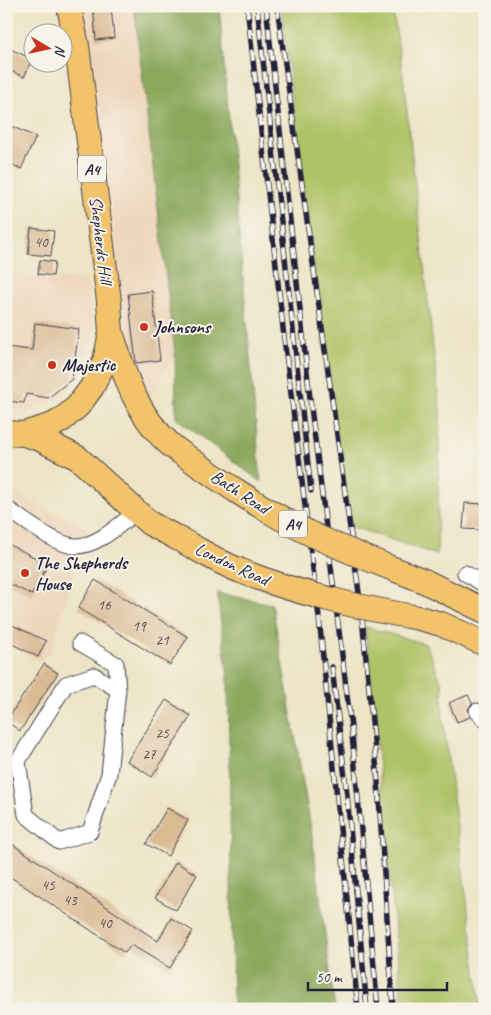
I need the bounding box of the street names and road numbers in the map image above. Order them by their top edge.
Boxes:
road number: A4 [78,156,106,182]
street label: Shepherds Hill [85,195,118,288]
street label: Bath Road [207,465,276,521]
road number: A4 [279,510,307,538]
street label: London Road [192,537,275,592]

